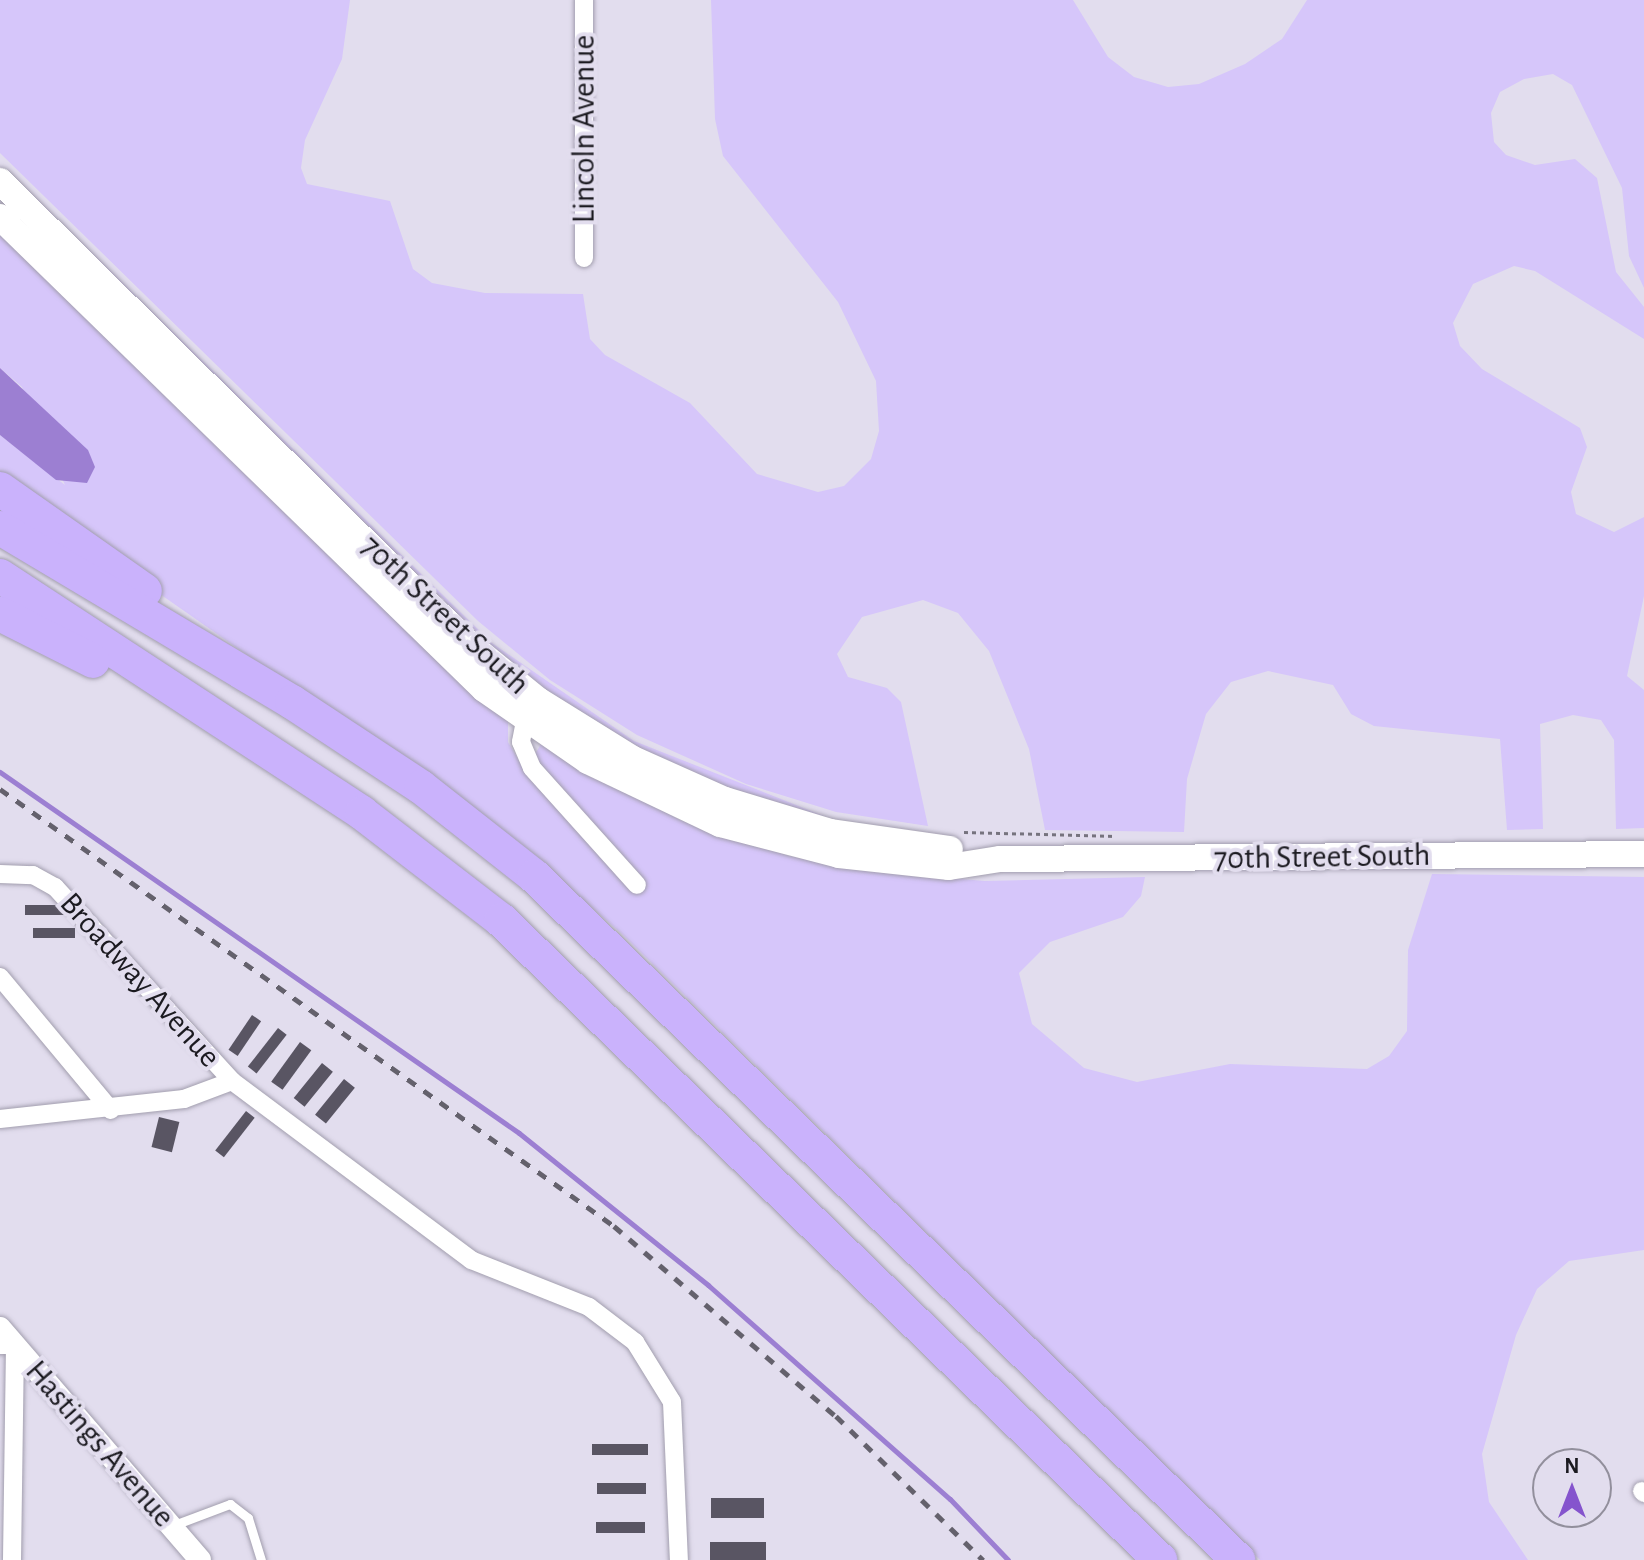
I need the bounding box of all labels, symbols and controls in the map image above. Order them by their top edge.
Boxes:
street label: Lincoln Avenue [565,35,603,223]
street label: 70th Street South [353,527,537,703]
street label: 70th Street South [1214,836,1430,878]
street label: Broadway Avenue [52,885,228,1075]
street label: Hastings Avenue [17,1353,183,1535]
north arrow [1532,1448,1612,1528]
text: N [1564,1455,1580,1477]

